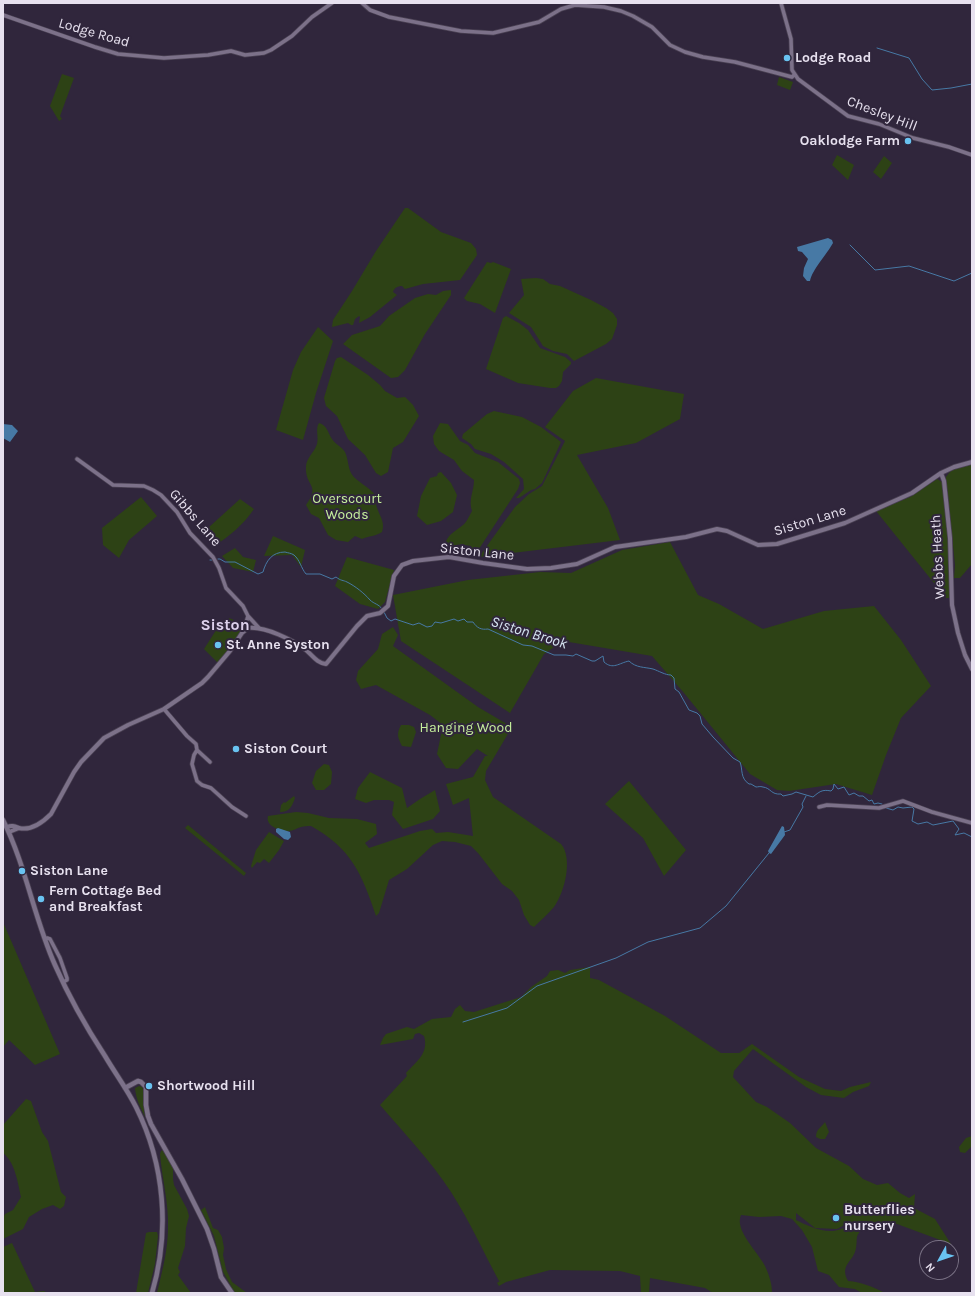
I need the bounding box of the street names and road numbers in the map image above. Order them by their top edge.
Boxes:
street label: Lodge Road [57,15,131,51]
street label: Chesley Hill [844,93,920,135]
street label: Gibbs Lane [166,486,224,550]
street label: Siston Lane [772,502,848,540]
street label: Webbs Heath [927,514,949,600]
street label: Siston Lane [439,540,515,564]

